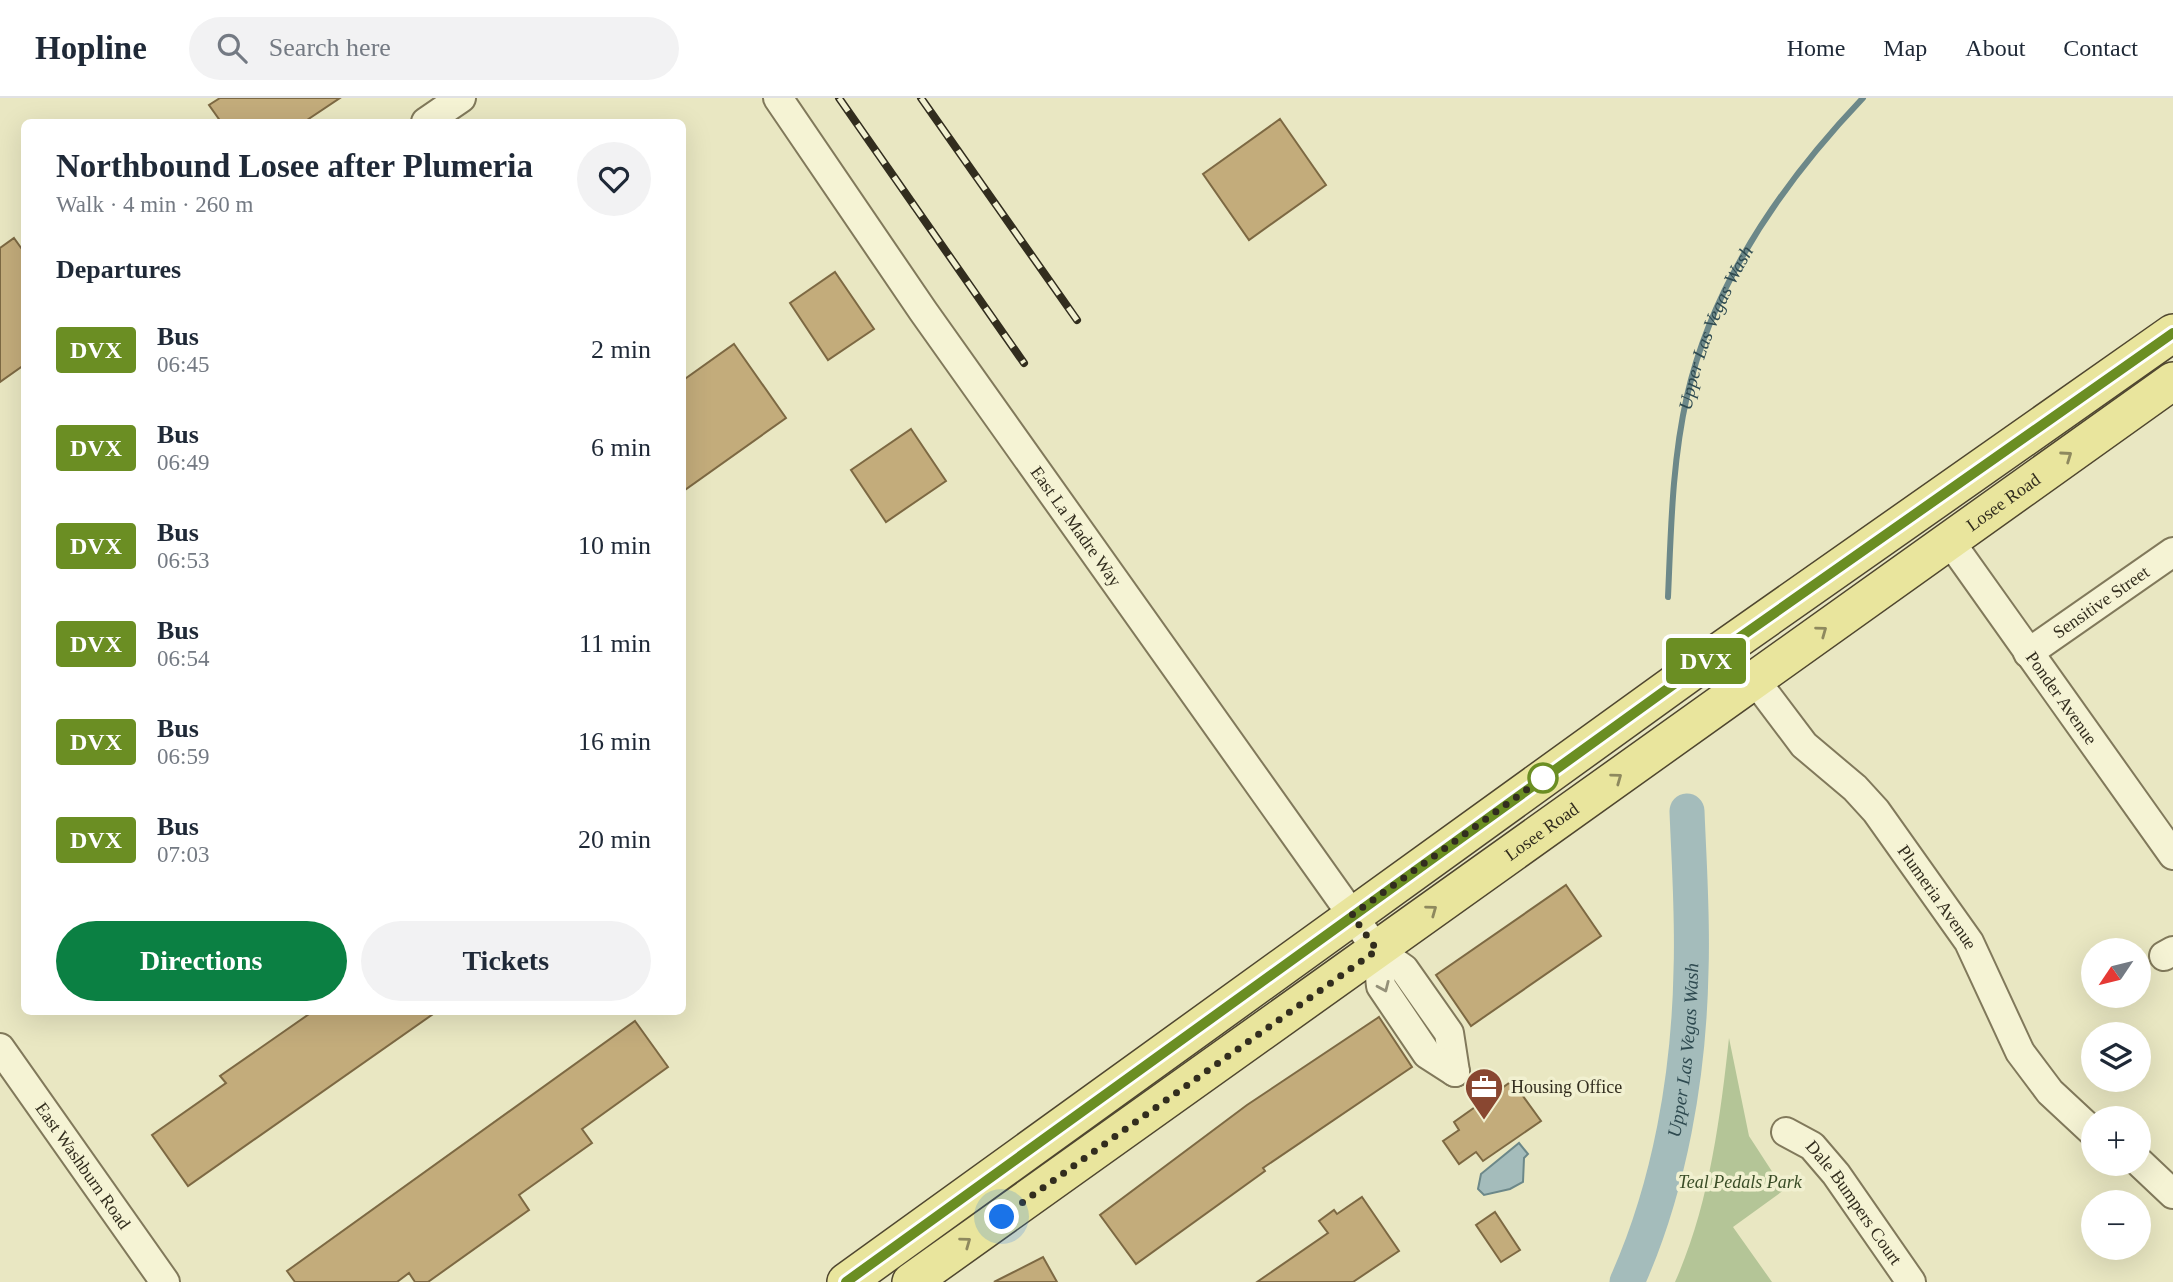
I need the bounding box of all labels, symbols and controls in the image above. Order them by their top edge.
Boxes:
search box [189,17,679,80]
icon: search [213,29,251,67]
text: Hopline [35,30,147,66]
text: Search here [269,33,391,62]
text: Home [1787,35,1845,61]
text: Map [1883,35,1927,61]
text: About [1965,35,2025,61]
text: Contact [2063,35,2138,61]
button: heart [577,142,651,216]
text: Northbound Losee after Plumeria [56,148,533,184]
text: Walk · 4 min · 260 m [56,192,253,217]
water label: Upper Las Vegas Wash [1674,242,1757,412]
text: Departures [56,255,181,284]
text: Bus [157,322,199,351]
text: 2 min [591,335,651,364]
text: DVX [70,337,122,363]
text: 06:45 [157,352,209,377]
text: Bus [157,420,199,449]
text: 6 min [591,433,651,462]
text: DVX [70,435,122,461]
text: 06:49 [157,450,209,475]
one-way arrow [2059,452,2072,465]
street label: East La Madre Way [1027,462,1126,590]
street label: Losee Road [1963,469,2044,535]
text: Bus [157,518,199,547]
text: 10 min [578,531,651,560]
text: DVX [70,533,122,559]
text: 06:53 [157,548,209,573]
street label: Sensitive Street [2049,562,2153,643]
text: Bus [157,616,199,645]
one-way arrow [1814,627,1827,640]
text: 11 min [579,629,651,658]
text: DVX [70,631,122,657]
line badge: DVX [1666,638,1746,684]
text: 06:54 [157,646,209,671]
text: DVX [1680,648,1732,674]
street label: Ponder Avenue [2022,648,2101,748]
text: Bus [157,714,199,743]
text: 16 min [578,727,651,756]
text: DVX [70,729,122,755]
text: 06:59 [157,744,209,769]
unlabelled marker [1528,763,1558,793]
one-way arrow [1609,773,1622,786]
street label: Losee Road [1501,799,1582,865]
text: Bus [157,812,199,841]
text: 20 min [578,825,651,854]
text: DVX [70,827,122,853]
street label: Plumeria Avenue [1893,841,1981,952]
text: 07:03 [157,842,209,867]
one-way arrow [1424,906,1437,918]
button: Directions [56,921,347,1001]
button: Tickets [361,921,651,1001]
north arrow [2081,938,2151,1008]
map controls [2081,938,2151,1260]
water label: Upper Las Vegas Wash [1663,963,1702,1139]
one-way arrow [1376,980,1390,992]
button: layers [2081,1022,2151,1092]
office icon: Housing Office [1463,1066,1505,1121]
place label: Housing Office [1511,1077,1622,1097]
street label: East Washburn Road [32,1099,134,1233]
button: + [2081,1106,2151,1176]
street label: Dale Bumpers Court [1802,1136,1906,1269]
park label: Teal Pedals Park [1678,1172,1803,1192]
button: − [2081,1190,2151,1260]
your location [984,1199,1019,1234]
one-way arrow [958,1238,971,1250]

